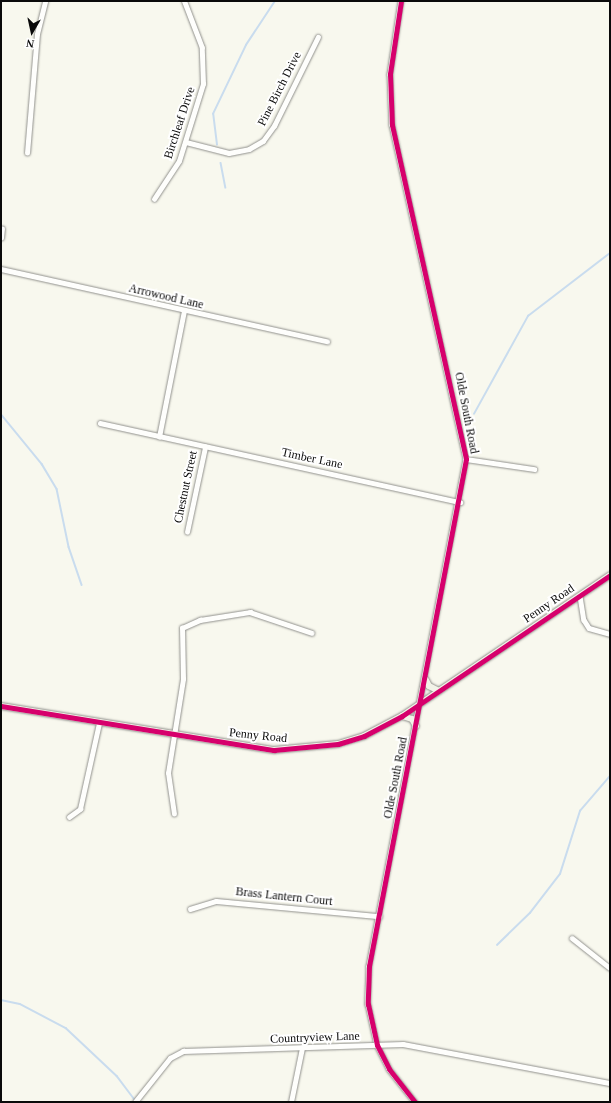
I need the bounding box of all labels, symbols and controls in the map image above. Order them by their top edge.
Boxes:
north arrow [12,12,52,52]
text: N [25,37,35,50]
street label: Pine Birch Drive [255,50,305,128]
street label: Birchleaf Drive [162,85,198,161]
street label: Arrowood Lane [127,281,205,313]
street label: Olde South Road [451,371,481,455]
street label: Timber Lane [280,446,344,472]
street label: Chestnut Street [171,449,201,525]
street label: Penny Road [521,582,577,626]
street label: Penny Road [228,726,288,746]
street label: Olde South Road [381,736,411,820]
street label: Brass Lantern Court [235,885,333,909]
street label: Countryview Lane [270,1029,360,1047]

